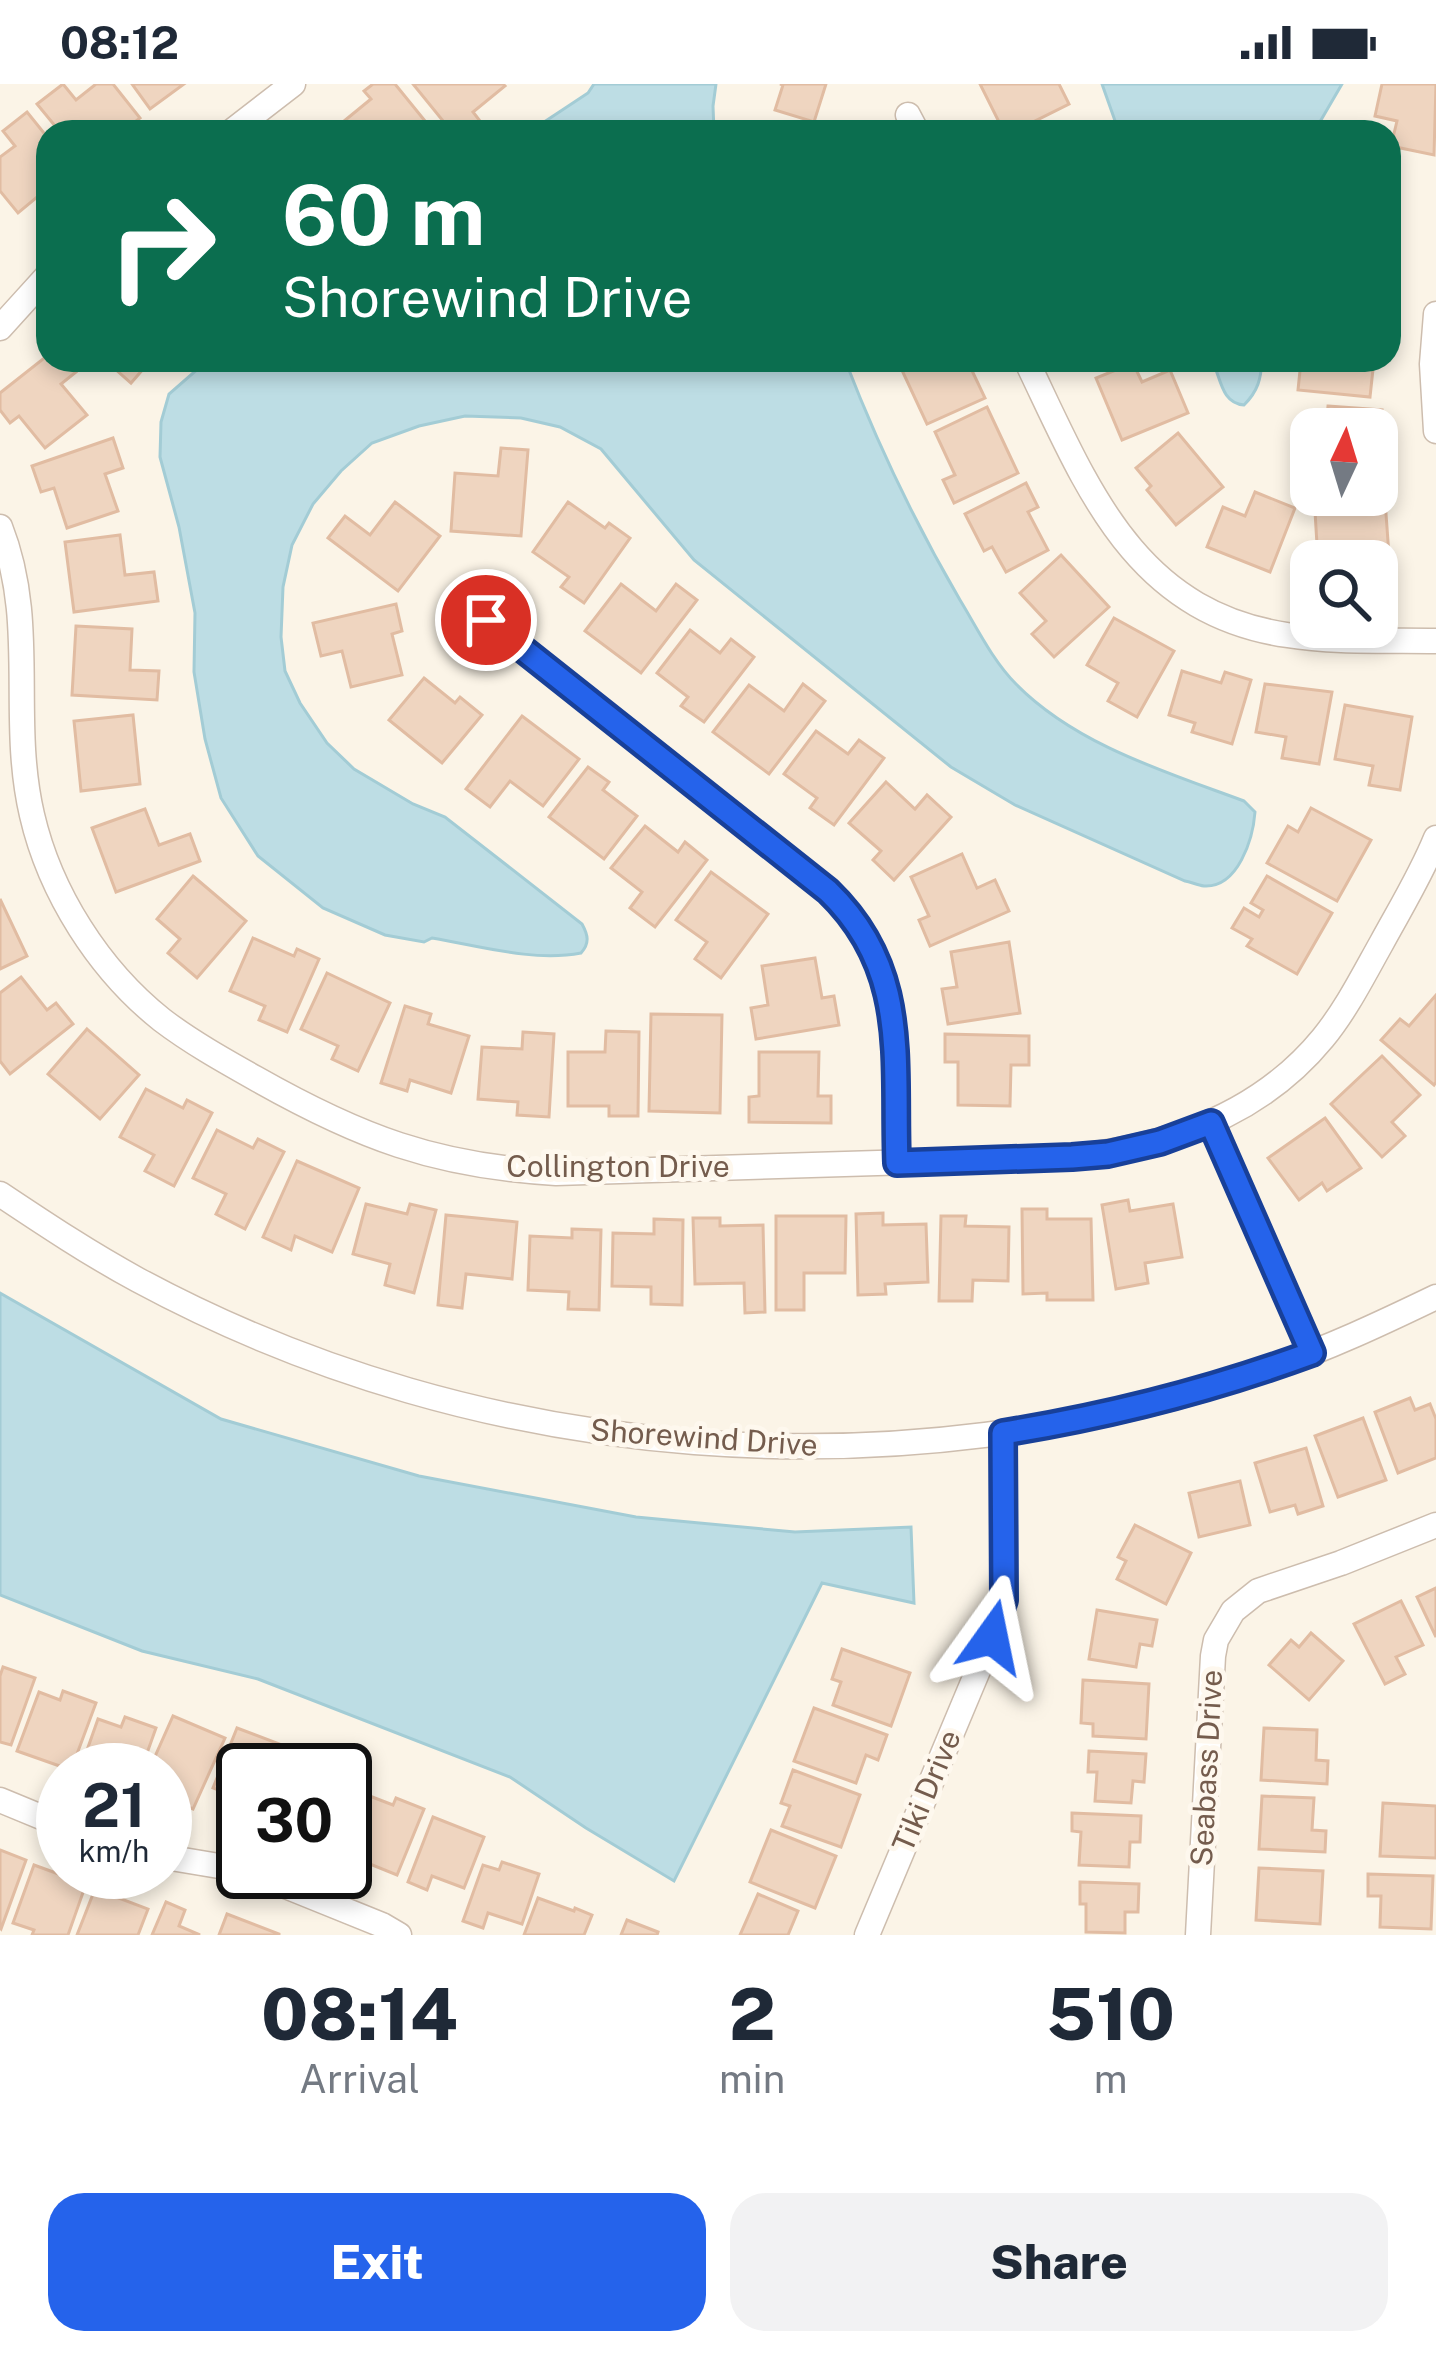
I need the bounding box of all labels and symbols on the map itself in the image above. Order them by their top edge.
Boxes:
north arrow [1290,408,1398,516]
pin [435,569,537,671]
street label: Collington Drive [506,1148,730,1184]
street label: Shorewind Drive [589,1411,819,1463]
position arrow [929,1574,1055,1700]
street label: Seabass Drive [1183,1669,1229,1867]
street label: Tiki Drive [884,1724,968,1857]
speed limit sign: 30 [216,1743,372,1899]

